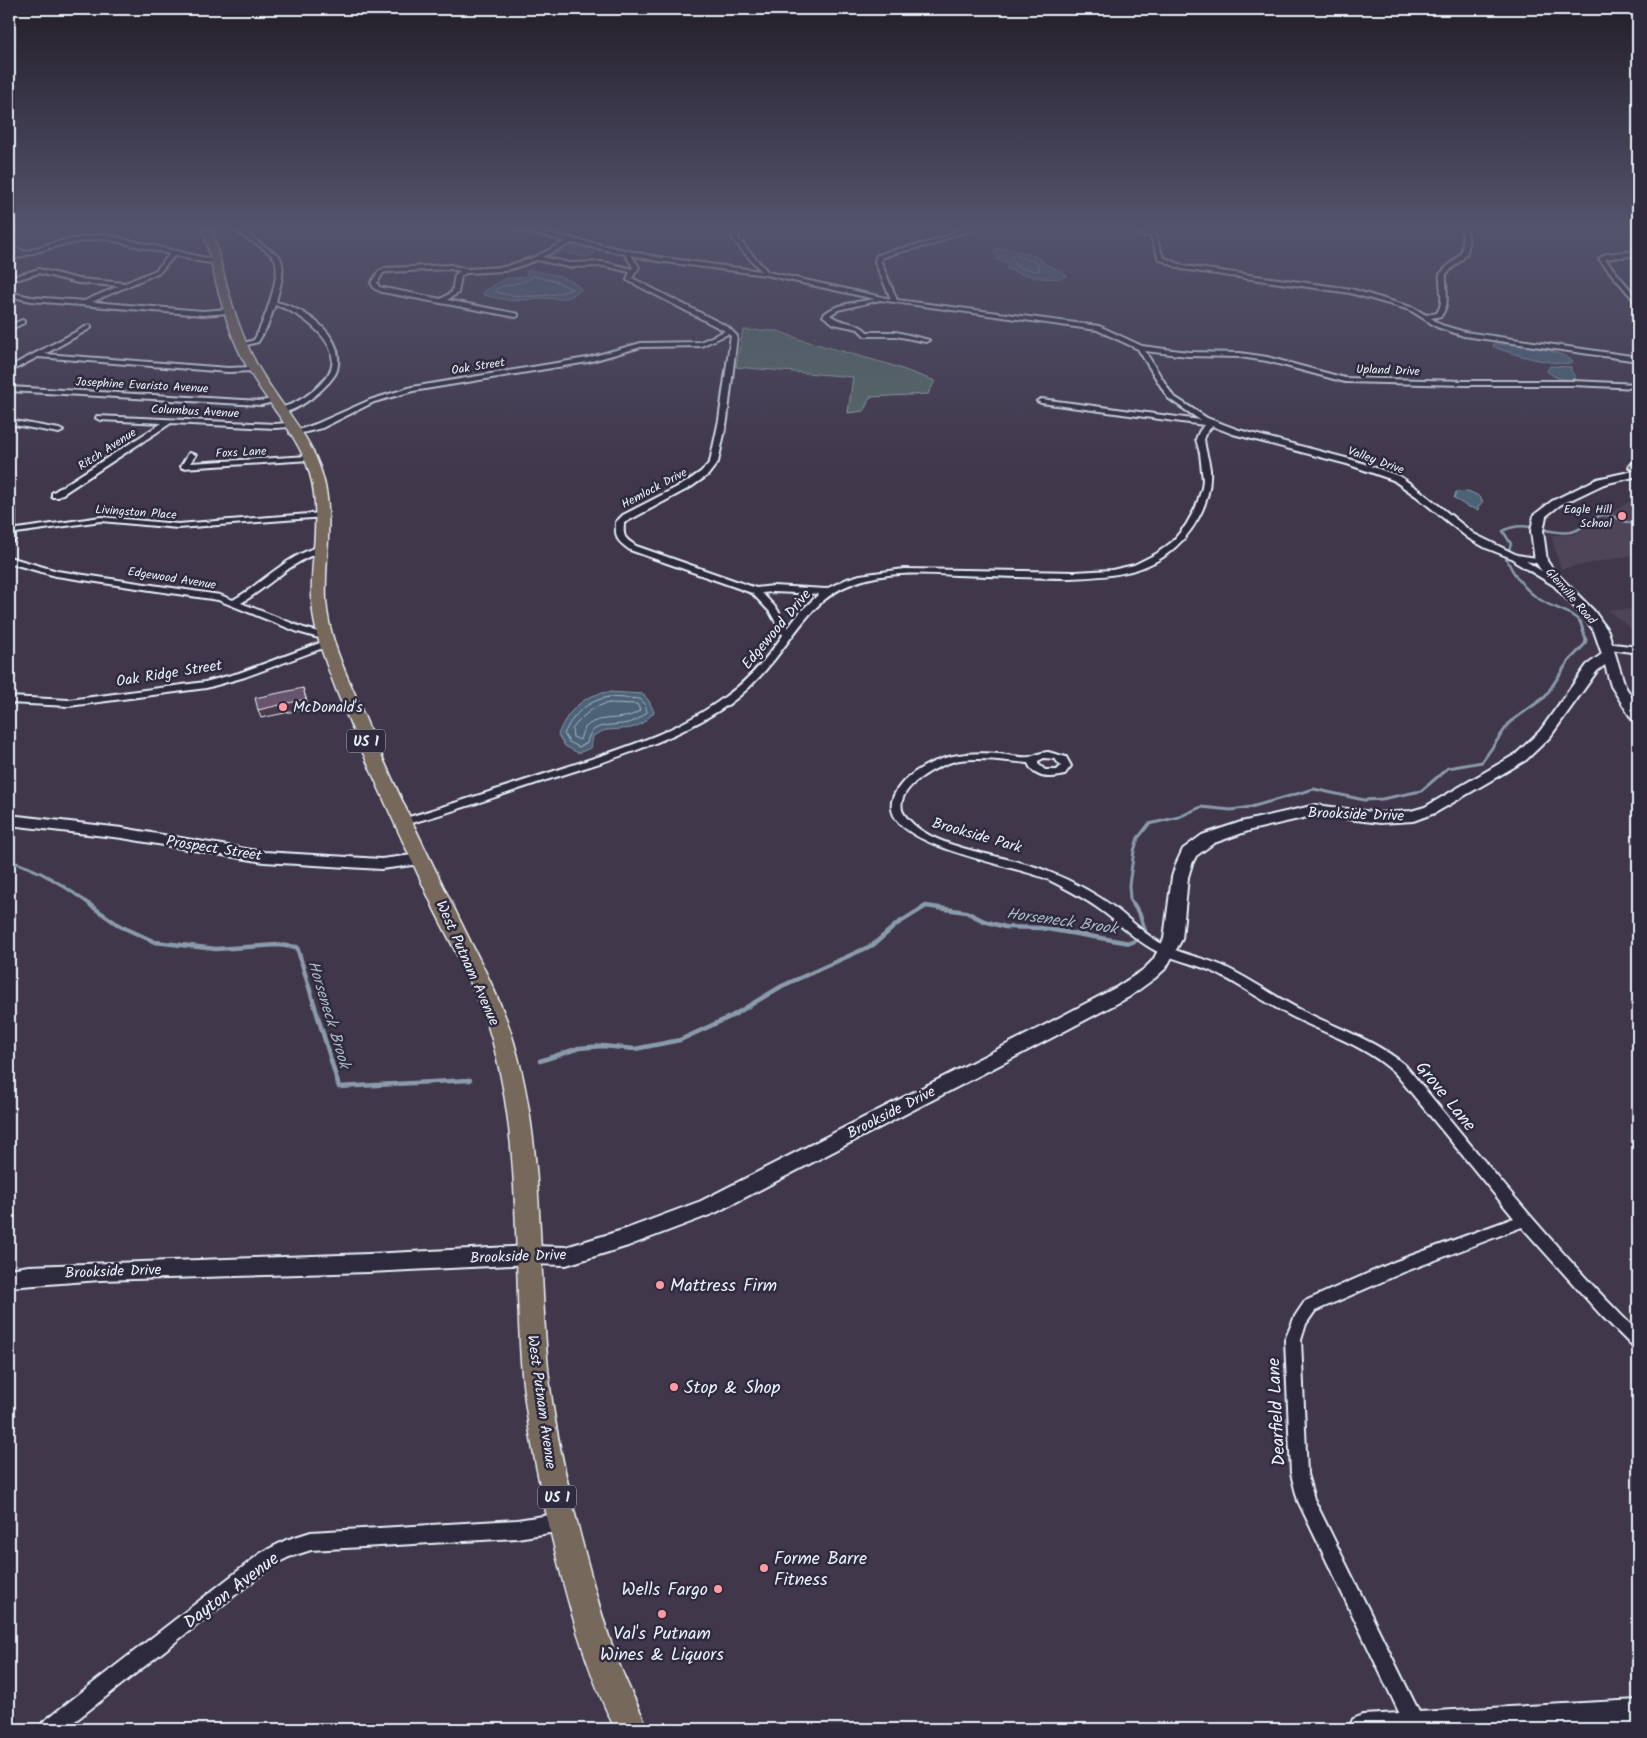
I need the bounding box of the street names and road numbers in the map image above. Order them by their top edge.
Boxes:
street label: Oak Street [450,353,507,380]
street label: Upland Drive [1356,360,1421,381]
street label: Josephine Evaristo Avenue [75,373,210,398]
street label: Columbus Avenue [150,400,240,423]
street label: Ritch Avenue [74,423,141,475]
street label: Valley Drive [1345,441,1407,480]
street label: Foxs Lane [215,442,267,463]
street label: Hemlock Drive [618,463,691,514]
street label: Livingston Place [95,500,178,525]
street label: Edgewood Avenue [126,562,218,595]
street label: Glenville Road [1540,564,1601,630]
street label: Edgewood Drive [736,584,818,675]
street label: Oak Ridge Street [114,654,224,694]
road number: US 1 [347,729,385,752]
street label: Brookside Drive [1307,801,1405,829]
street label: Brookside Park [929,812,1025,861]
street label: Prospect Street [164,830,264,868]
street label: West Putnam Avenue [429,897,506,1030]
street label: Grove Lane [1407,1055,1483,1139]
street label: Brookside Drive [843,1080,940,1146]
street label: Brookside Drive [469,1243,567,1271]
street label: Brookside Drive [64,1258,162,1286]
street label: West Putnam Avenue [520,1334,562,1471]
street label: Dearfield Lane [1260,1357,1295,1467]
road number: US 1 [538,1485,576,1508]
street label: Dayton Avenue [178,1545,286,1637]

